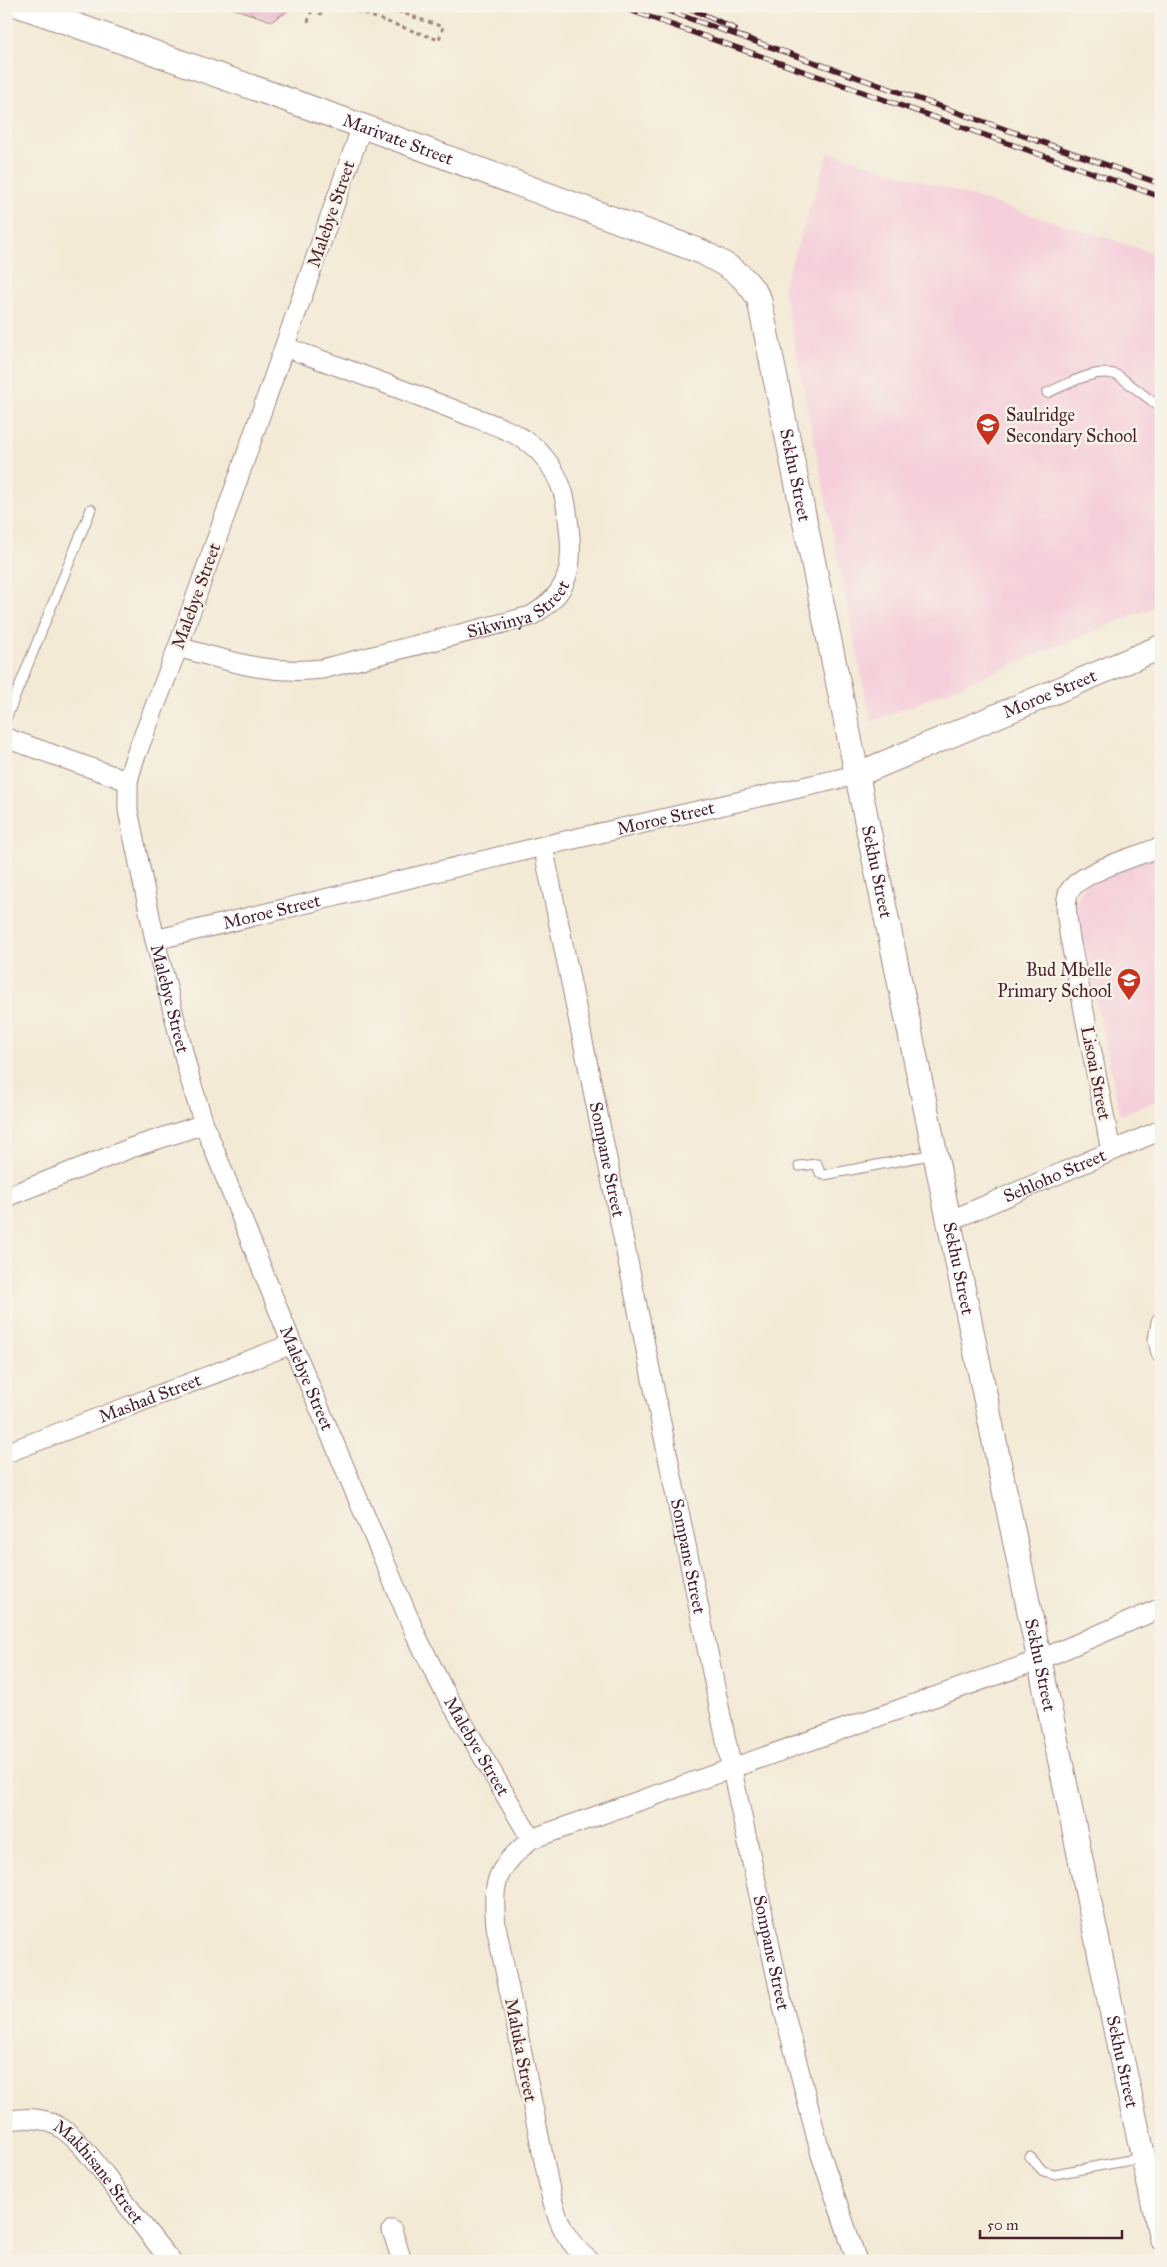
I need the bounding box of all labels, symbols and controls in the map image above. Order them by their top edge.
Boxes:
street label: Marivate Street [340,109,457,170]
street label: Malebye Street [302,157,360,270]
place label: Saulridge Secondary School [1006,404,1137,447]
school or university icon: Saulridge Secondary School [975,412,1001,446]
street label: Sekhu Street [775,427,816,524]
street label: Malebye Street [167,539,226,652]
street label: Sikwinya Street [465,576,575,643]
street label: Moroe Street [1000,664,1100,723]
street label: Moroe Street [615,796,717,840]
street label: Sekhu Street [857,823,897,921]
street label: Moroe Street [221,889,323,934]
street label: Malebye Street [146,942,194,1056]
place label: Bud Mbelle Primary School [997,959,1112,1002]
school or university icon: Bud Mbelle Primary School [1116,967,1142,1001]
street label: Lisoai Street [1076,1024,1116,1122]
street label: Sompane Street [585,1100,630,1220]
street label: Sehloho Street [1000,1144,1110,1207]
street label: Sekhu Street [938,1220,979,1317]
street label: Malebye Street [275,1323,339,1434]
street label: Mashad Street [95,1368,205,1428]
street label: Sompane Street [666,1497,711,1617]
street label: Sekhu Street [1020,1617,1061,1714]
street label: Malebye Street [439,1693,515,1800]
street label: Sompane Street [748,1893,795,2013]
street label: Maluka Street [500,1996,542,2104]
street label: Sekhu Street [1102,2013,1143,2111]
street label: Makhisane Street [49,2115,149,2229]
scale bar [980,2207,1122,2239]
text: 50 m [987,2216,1019,2234]

